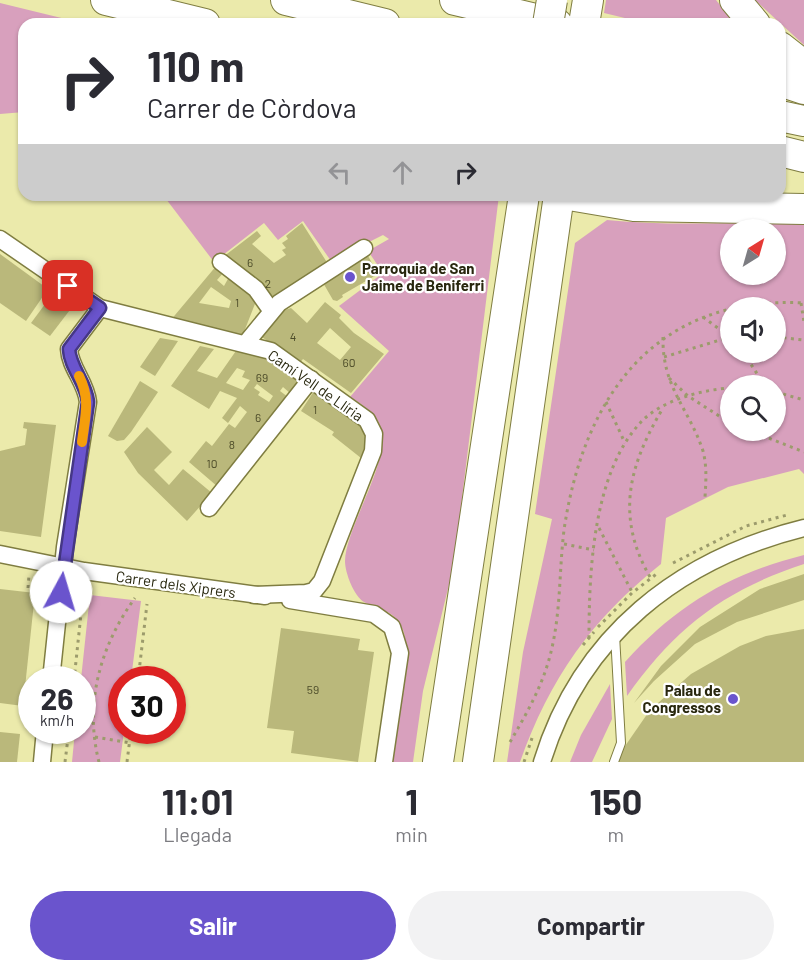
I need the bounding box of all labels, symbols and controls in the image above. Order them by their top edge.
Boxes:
text: 110 m [147,40,244,90]
icon: right [48,42,126,120]
text: Carrer de Còrdova [147,91,356,123]
icon: left [323,156,356,189]
icon: ahead [386,156,419,189]
icon: right [449,156,482,189]
north arrow [720,219,786,285]
map controls [720,219,786,441]
house number: 6 [247,255,253,269]
place label: Parroquia de San Jaime de Beniferri [362,259,484,294]
pin [42,260,93,311]
icon: arrive [51,269,84,302]
marker: Parroquia de San Jaime de Beniferri [343,270,357,284]
house number: 2 [265,276,271,290]
house number: 1 [235,295,239,309]
button: sound [720,297,786,363]
house number: 4 [290,329,296,343]
street label: Camí Vell de Llíria [265,345,367,425]
house number: 60 [343,355,355,369]
house number: 69 [256,370,268,384]
button: search [720,375,786,441]
house number: 1 [313,402,317,416]
house number: 6 [255,410,261,424]
house number: 8 [229,437,235,451]
house number: 10 [207,456,217,470]
position arrow [29,560,93,624]
street label: Carrer dels Xiprers [115,567,237,601]
speed limit sign: 30 [108,666,186,744]
text: 26 [41,680,73,716]
place label: Palau de Congressos [643,681,721,716]
house number: 59 [307,682,319,696]
marker: Palau de Congressos [726,692,740,706]
text: km/h [40,711,74,729]
text: 11:01 [162,779,234,822]
text: 1 [405,779,418,822]
text: 150 [590,779,642,822]
text: Llegada [163,822,232,846]
text: min [395,822,428,846]
text: m [608,822,624,846]
button: Salir [30,891,396,960]
button: Compartir [408,891,774,960]

